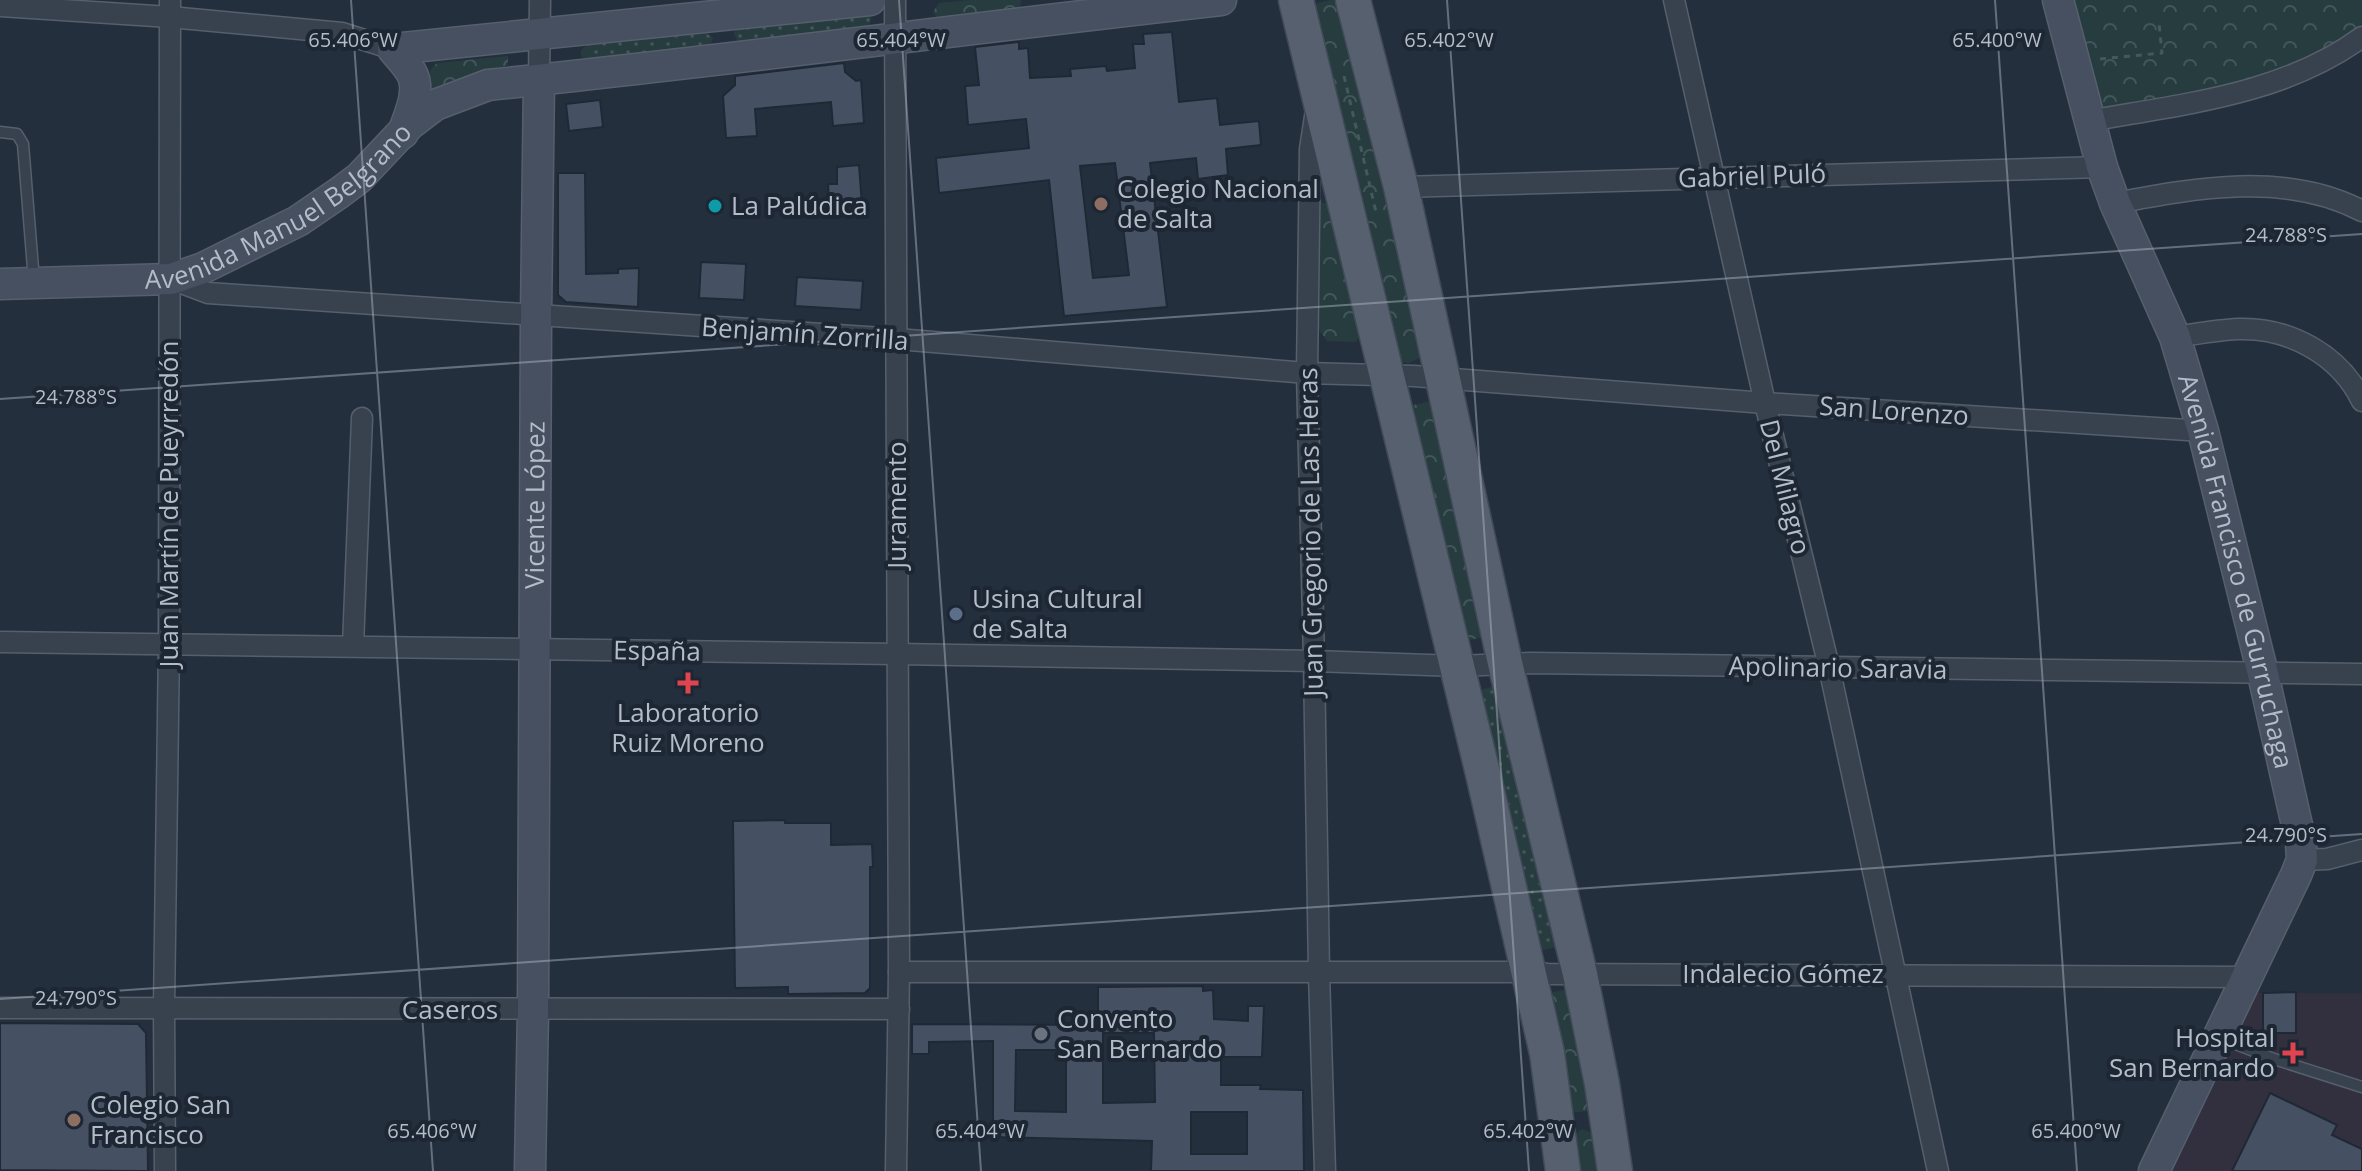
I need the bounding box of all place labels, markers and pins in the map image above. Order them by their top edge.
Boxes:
place label: Colegio Nacional de Salta [1117,170,1319,236]
place label: La Palúdica [731,187,868,223]
marker: Colegio Nacional de Salta [1092,195,1110,213]
marker: La Palúdica [706,197,724,215]
place label: Usina Cultural de Salta [972,580,1143,646]
marker: Usina Cultural de Salta [947,605,965,623]
marker: Laboratorio Ruiz Moreno [677,672,699,694]
place label: Laboratorio Ruiz Moreno [611,694,765,760]
place label: Convento San Bernardo [1057,1000,1223,1066]
place label: Hospital San Bernardo [2109,1019,2275,1085]
marker: Convento San Bernardo [1032,1025,1050,1043]
marker: Hospital San Bernardo [2282,1042,2304,1064]
place label: Colegio San Francisco [90,1086,231,1152]
marker: Colegio San Francisco [65,1111,83,1129]

